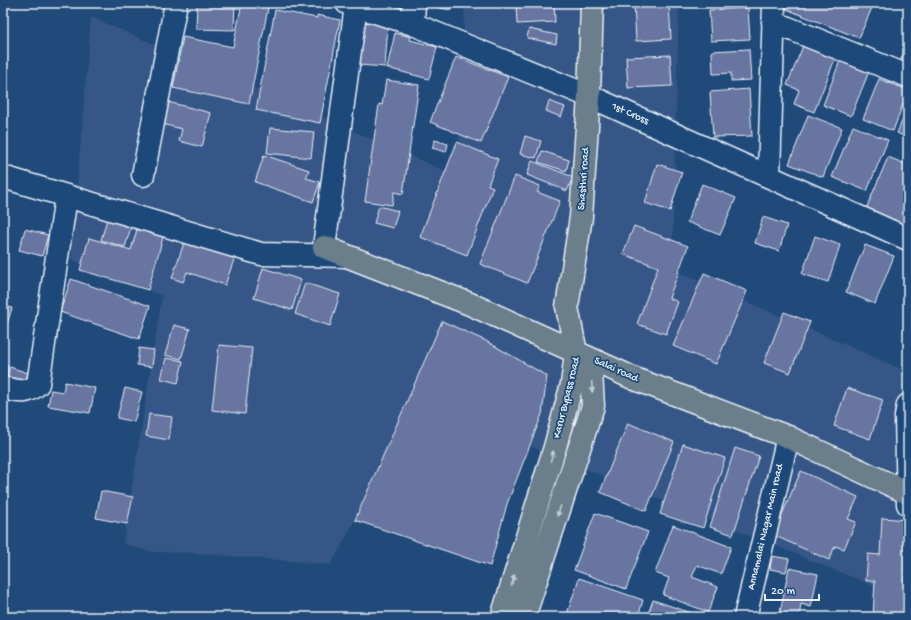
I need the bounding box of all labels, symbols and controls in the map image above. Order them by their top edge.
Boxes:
street label: 1st Cross [609,100,651,128]
street label: Shasthri road [576,146,592,211]
street label: Karur Bypass road [551,355,583,440]
street label: Salai road [592,355,641,386]
one-way arrow [588,381,595,393]
one-way arrow [549,449,555,461]
street label: Annamalai Nagar Main road [746,461,787,591]
one-way arrow [556,506,562,518]
one-way arrow [511,573,517,585]
scale bar [765,576,819,602]
text: 20 m [771,585,796,599]

